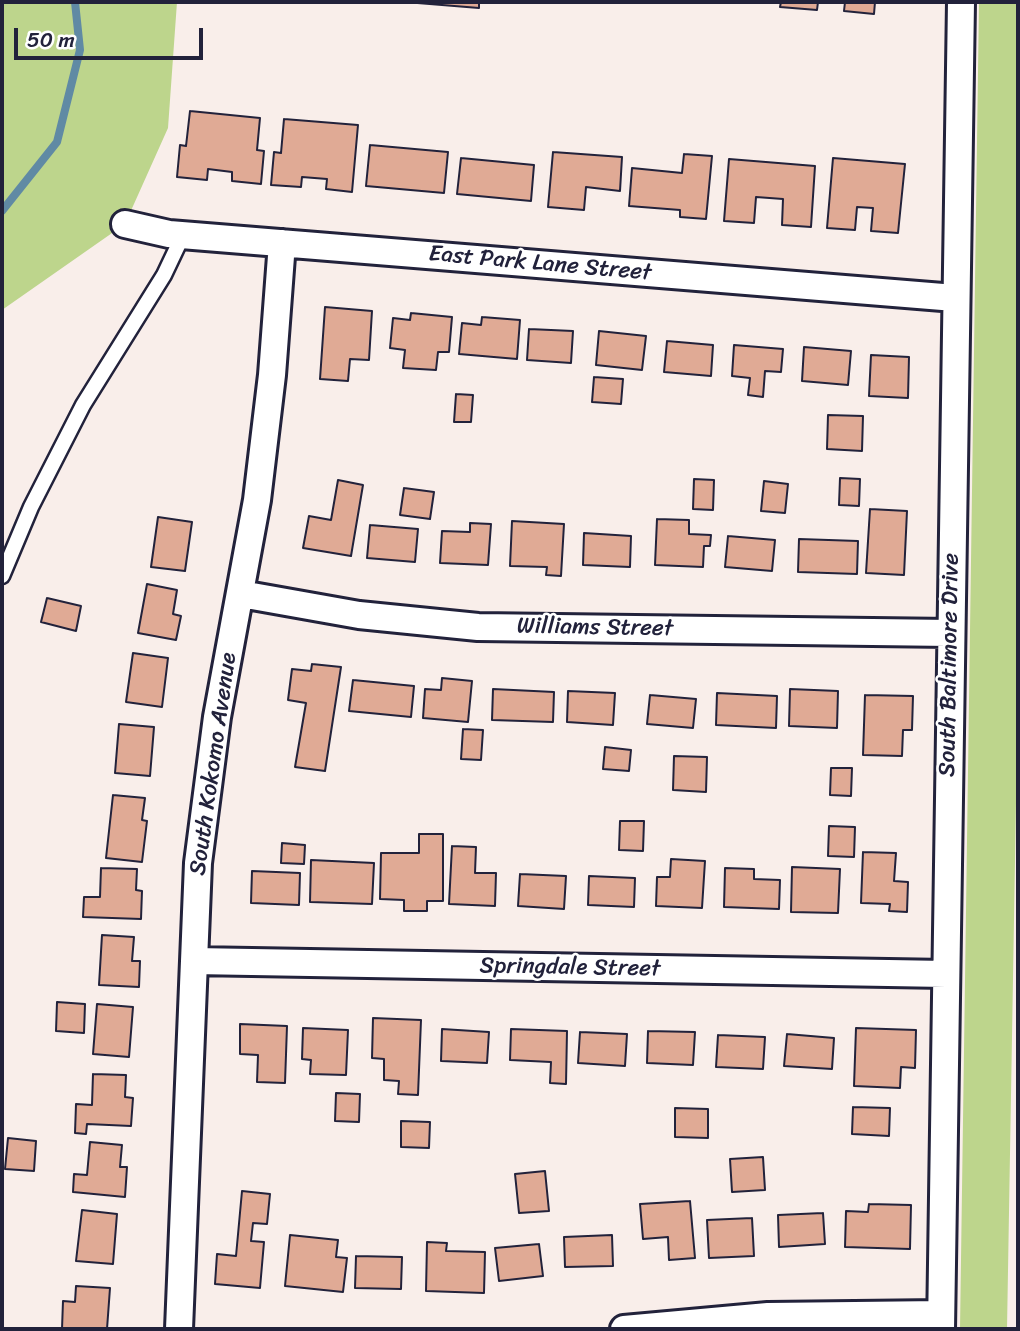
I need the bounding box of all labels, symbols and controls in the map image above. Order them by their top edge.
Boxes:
scale bar [18,14,206,58]
text: 50 m [27,21,75,59]
street label: East Park Lane Street [428,241,652,287]
street label: South Baltimore Drive [934,553,966,777]
street label: Williams Street [517,613,673,643]
street label: South Kokomo Avenue [185,651,243,877]
street label: Springdale Street [479,953,661,983]

